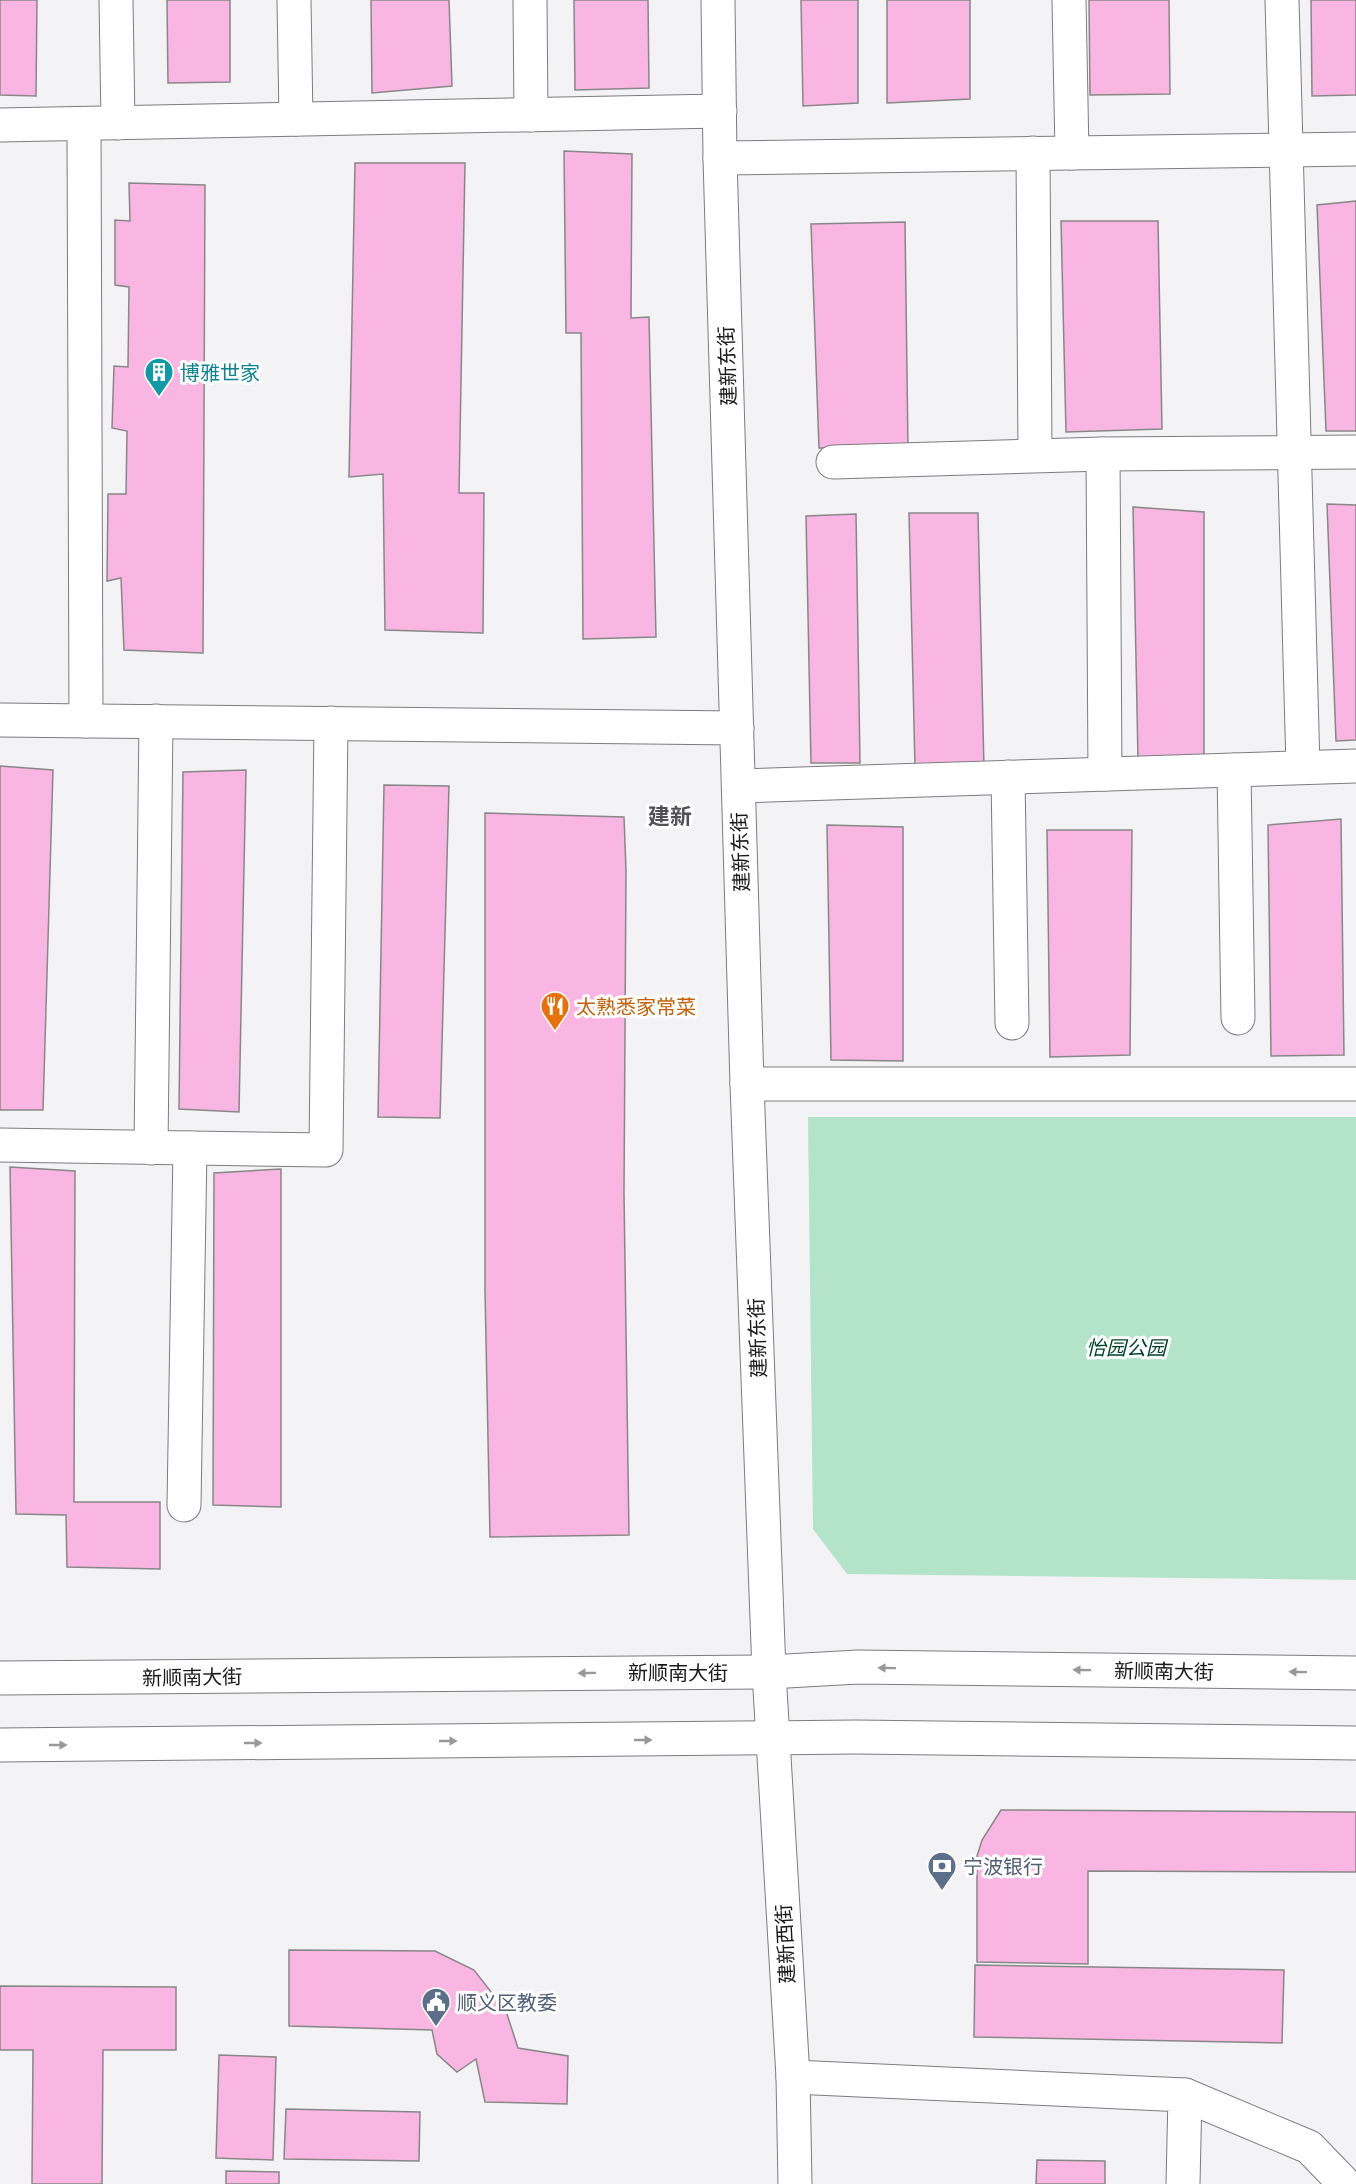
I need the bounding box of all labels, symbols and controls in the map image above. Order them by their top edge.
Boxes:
street label: 建新东街 [712,326,742,406]
building icon: 博雅世家 [143,356,175,398]
place label: 博雅世家 [180,359,260,386]
district label: 建新 [648,801,692,830]
street label: 建新东街 [725,812,755,892]
restaurant icon: 太熟悉家常菜 [539,990,571,1032]
place label: 太熟悉家常菜 [576,993,696,1020]
street label: 建新东街 [742,1298,772,1378]
park label: 怡园公园 [1086,1334,1169,1361]
street label: 新顺南大街 [1114,1657,1214,1685]
street label: 新顺南大街 [628,1659,728,1686]
street label: 新顺南大街 [142,1663,242,1691]
one-way arrow [877,1663,896,1672]
one-way arrow [1072,1665,1091,1675]
one-way arrow [1288,1667,1307,1677]
one-way arrow [577,1668,596,1678]
one-way arrow [634,1735,653,1745]
one-way arrow [439,1737,458,1746]
one-way arrow [244,1738,263,1748]
one-way arrow [49,1740,68,1750]
bank icon: 宁波银行 [926,1850,958,1892]
place label: 宁波银行 [963,1853,1043,1880]
street label: 建新西街 [769,1903,801,1985]
public building icon: 顺义区教委 [420,1986,452,2028]
place label: 顺义区教委 [457,1989,557,2016]

